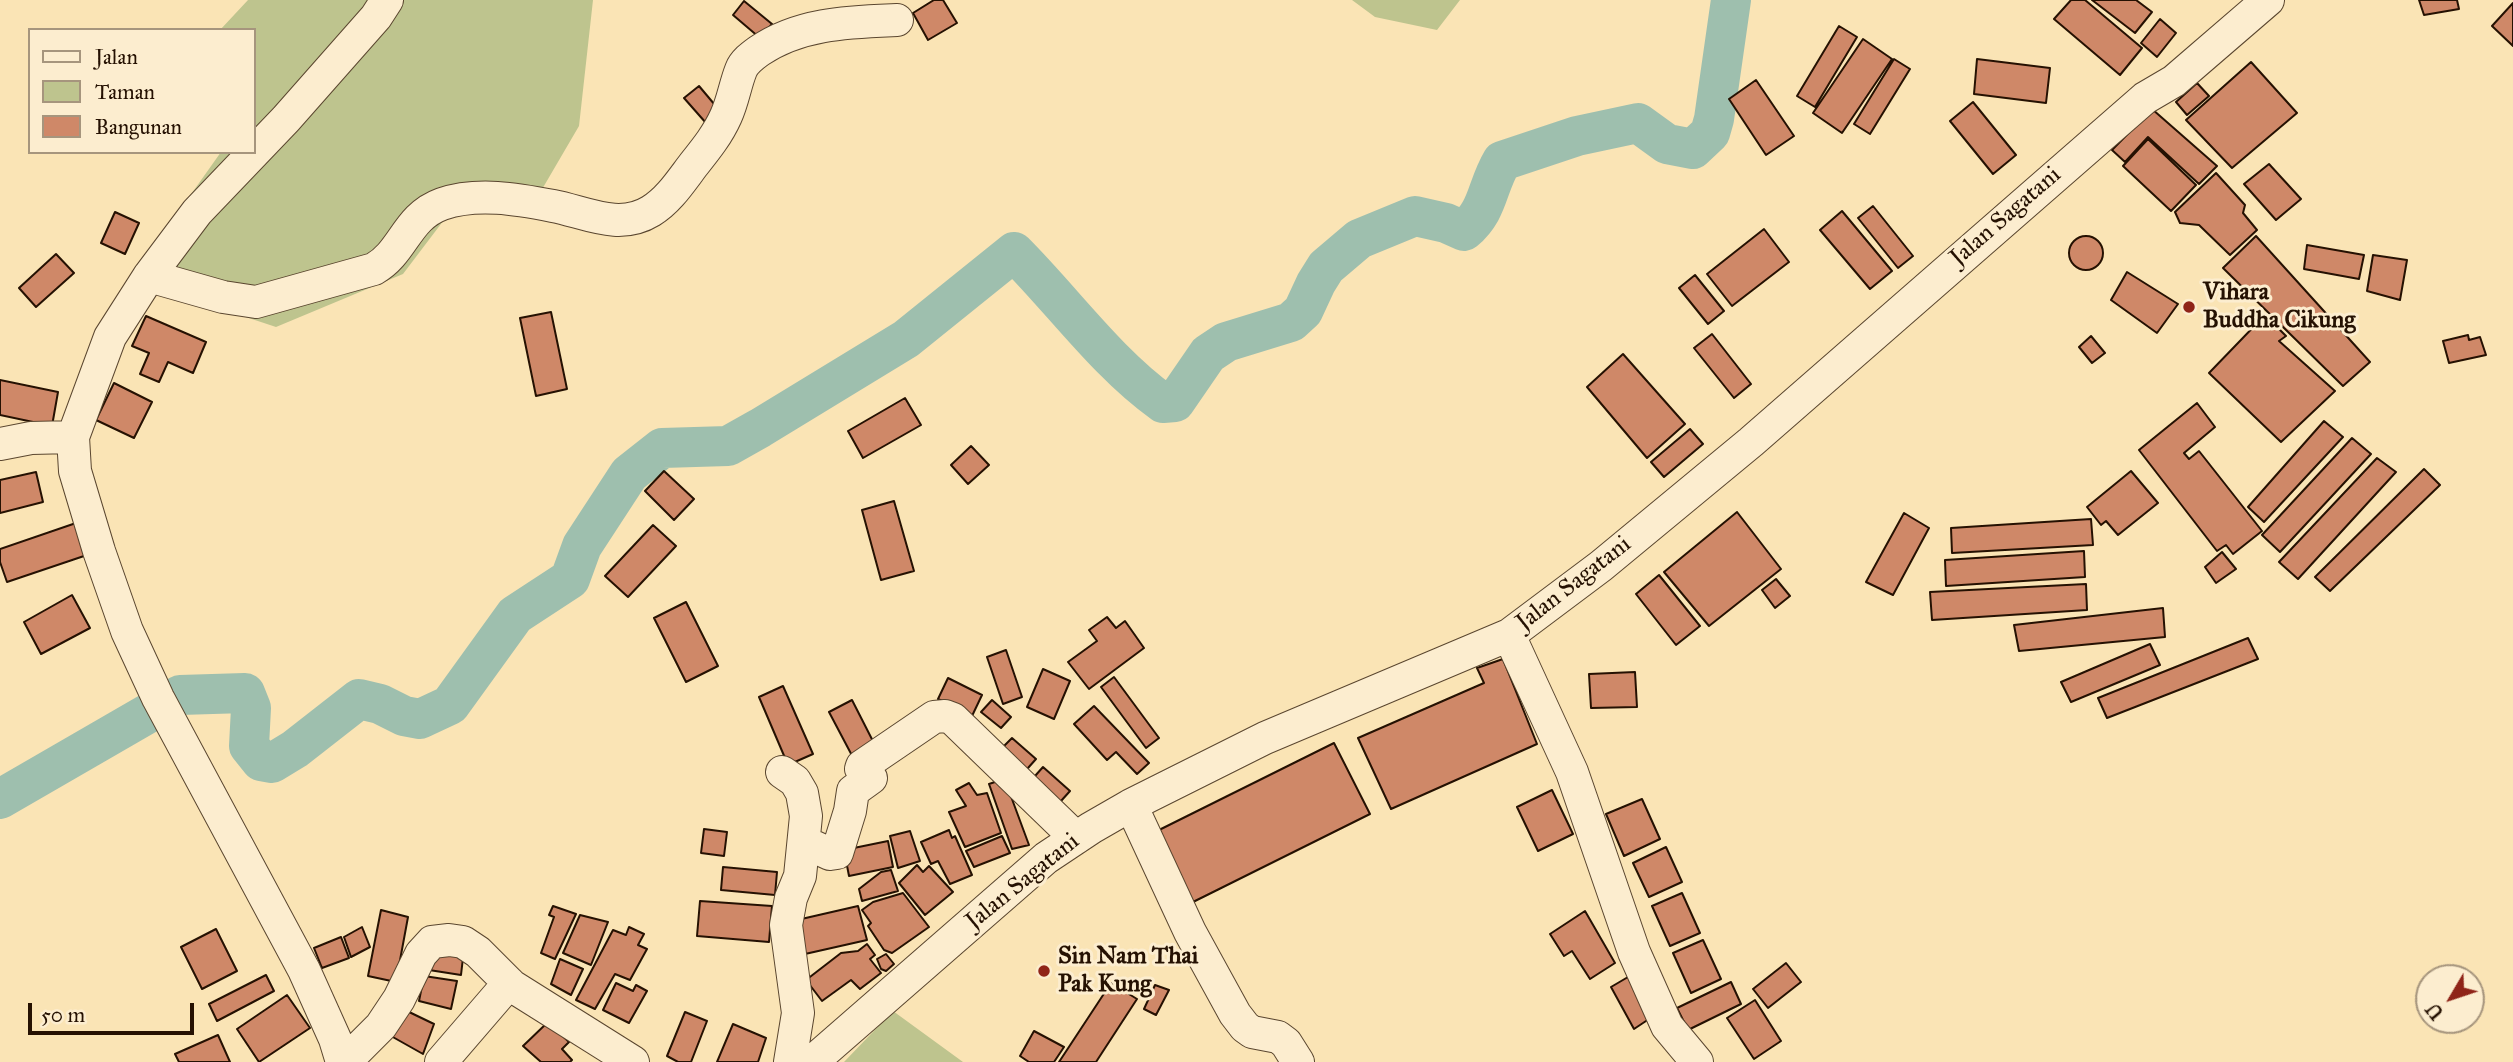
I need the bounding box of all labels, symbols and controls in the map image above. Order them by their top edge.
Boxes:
legend [28,28,256,154]
text: Jalan [95,44,138,70]
text: Taman [95,79,155,105]
text: Bangunan [95,114,182,140]
street label: Jalan Sagatani [1945,161,2067,273]
place label: Vihara Buddha Cikung [2203,279,2355,335]
marker: Vihara Buddha Cikung [2181,299,2197,315]
street label: Jalan Sagatani [1511,530,1637,638]
street label: Jalan Sagatani [960,828,1086,936]
place label: Sin Nam Thai Pak Kung [1058,943,1198,999]
marker: Sin Nam Thai Pak Kung [1036,963,1052,979]
north arrow [2415,964,2485,1034]
scale bar [32,988,198,1032]
text: U [2421,998,2449,1024]
text: 50 m [41,1002,85,1028]

